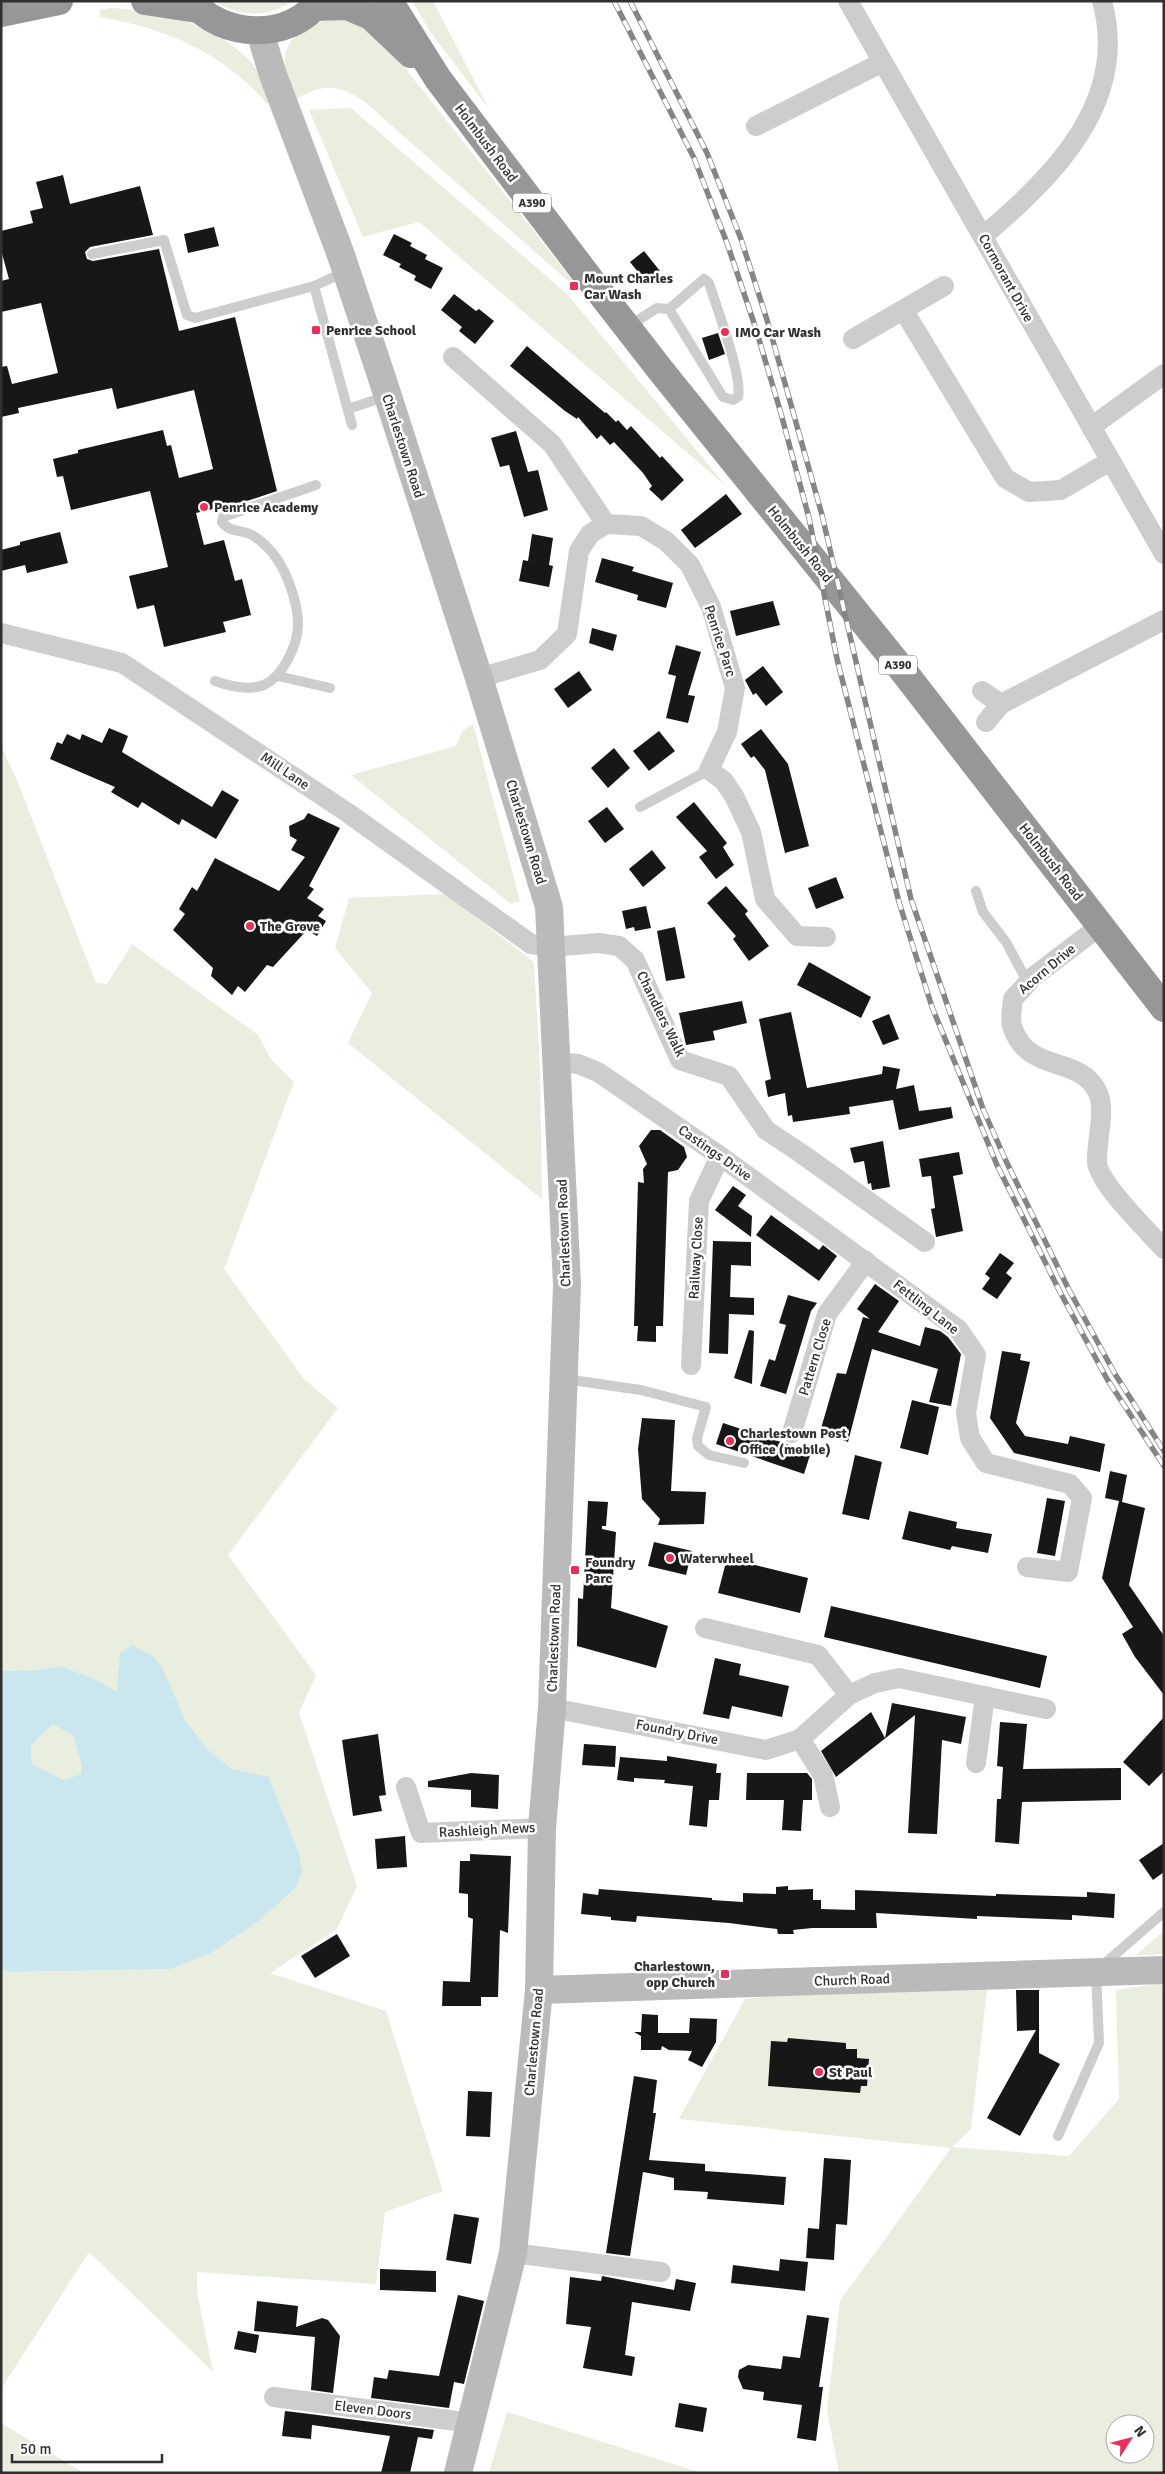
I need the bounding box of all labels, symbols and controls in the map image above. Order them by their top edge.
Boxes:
street label: Holmbush Road [451,100,521,186]
road number: A390 [513,194,551,212]
street label: Cormorant Drive [975,231,1037,325]
place label: Mount Charles Car Wash [584,270,673,303]
marker: Mount Charles Car Wash [568,280,580,292]
place label: Penrice School [326,322,417,339]
marker: Penrice School [310,324,322,336]
place label: IMO Car Wash [735,324,821,341]
marker: IMO Car Wash [719,326,731,338]
street label: Charlestown Road [378,392,428,500]
place label: Penrice Academy [214,499,318,516]
marker: Penrice Academy [198,501,210,513]
street label: Holmbush Road [764,502,836,586]
street label: Penrice Parc [700,603,740,679]
road number: A390 [879,656,917,674]
street label: Mill Lane [257,749,313,793]
street label: Charlestown Road [502,778,550,886]
street label: Holmbush Road [1015,820,1087,904]
place label: The Grove [260,918,320,935]
marker: The Grove [244,920,256,932]
street label: Acorn Drive [1015,940,1079,998]
street label: Chandlers Walk [633,968,689,1060]
street label: Castings Drive [675,1121,755,1185]
street label: Charlestown Road [554,1179,574,1287]
street label: Railway Close [685,1216,707,1300]
street label: Fettling Lane [890,1276,962,1338]
street label: Pattern Close [795,1316,835,1398]
place label: Charlestown Post Office (mobile) [740,1425,847,1458]
marker: Charlestown Post Office (mobile) [724,1435,736,1447]
place label: Waterwheel [680,1550,754,1567]
marker: Waterwheel [664,1552,676,1564]
place label: Foundry Parc [585,1554,635,1587]
marker: Foundry Parc [569,1564,581,1576]
street label: Charlestown Road [544,1584,564,1692]
street label: Foundry Drive [634,1716,720,1748]
street label: Rashleigh Mews [438,1819,536,1841]
place label: Charlestown, opp Church [634,1958,715,1991]
marker: Charlestown, opp Church [719,1968,731,1980]
street label: Church Road [814,1970,890,1990]
street label: Charlestown Road [521,1987,547,2097]
place label: St Paul [829,2064,873,2081]
marker: St Paul [813,2066,825,2078]
street label: Eleven Doors [333,2397,413,2423]
north arrow [1105,2414,1155,2464]
text: N [1130,2423,1150,2441]
scale bar [12,2432,162,2464]
text: 50 m [20,2440,51,2458]

